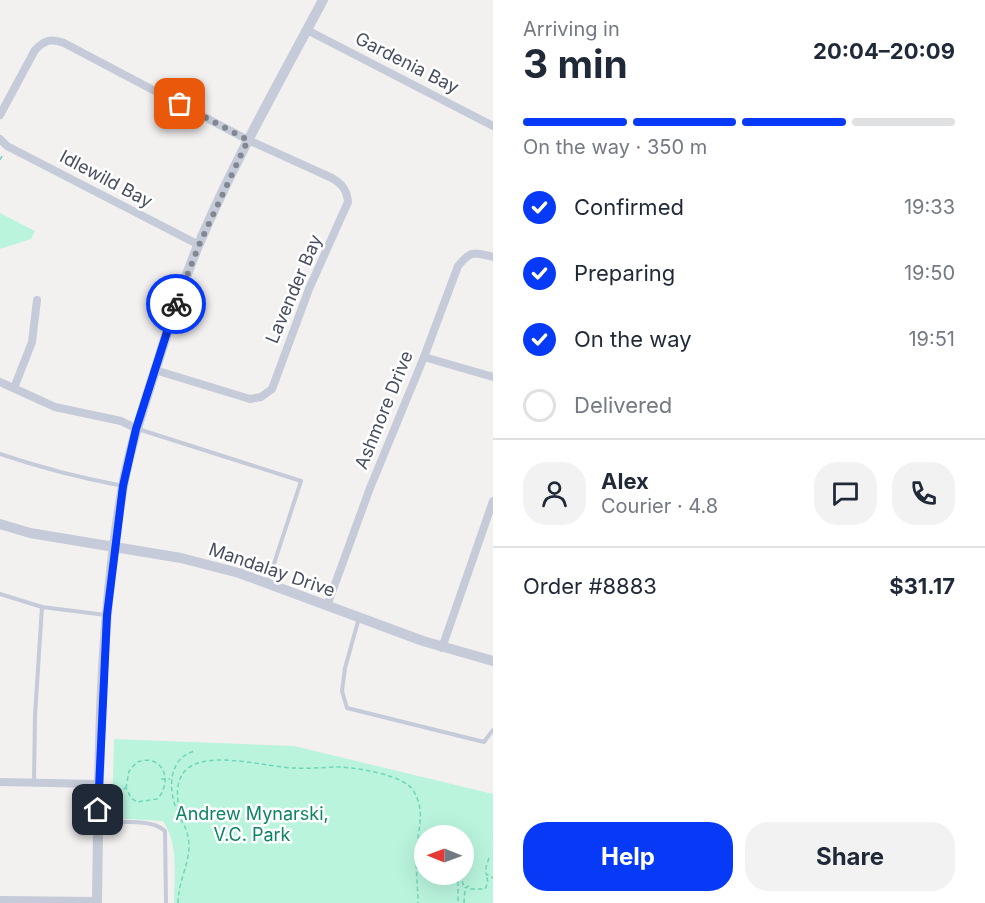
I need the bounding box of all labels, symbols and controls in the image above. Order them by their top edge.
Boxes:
text: Arriving in [523,17,620,41]
street label: Gardenia Bay [352,27,463,98]
text: 20:04–20:09 [813,38,955,64]
text: 3 min [523,40,628,87]
pin [154,78,205,129]
icon: bag [163,87,196,120]
text: On the way · 350 m [523,135,707,159]
street label: Idlewild Bay [56,145,156,212]
icon: check [523,191,556,224]
text: Confirmed [574,194,684,220]
text: 19:33 [904,195,955,219]
street label: Lavender Bay [261,231,326,346]
icon: check [523,257,556,290]
text: Preparing [574,260,675,286]
text: 19:50 [904,261,955,285]
courier [146,274,206,334]
icon: bike [160,288,193,321]
icon: check [523,323,556,356]
text: On the way [574,326,692,352]
text: 19:51 [908,327,955,351]
street label: Ashmore Drive [350,348,417,472]
text: Delivered [574,392,672,418]
button: person [523,462,586,525]
button: chat [814,462,877,525]
button: phone [892,462,955,525]
text: Alex [601,468,649,494]
text: Courier · 4.8 [601,494,718,518]
street label: Mandalay Drive [206,538,338,601]
text: Order #8883 [523,573,657,599]
text: $31.17 [889,573,955,599]
pin [72,784,123,835]
icon: home [81,793,114,826]
park label: Andrew Mynarski, V.C. Park [175,803,329,845]
button: Help [523,822,733,891]
button: Share [745,822,955,891]
north arrow [414,825,474,885]
map controls [414,825,474,885]

